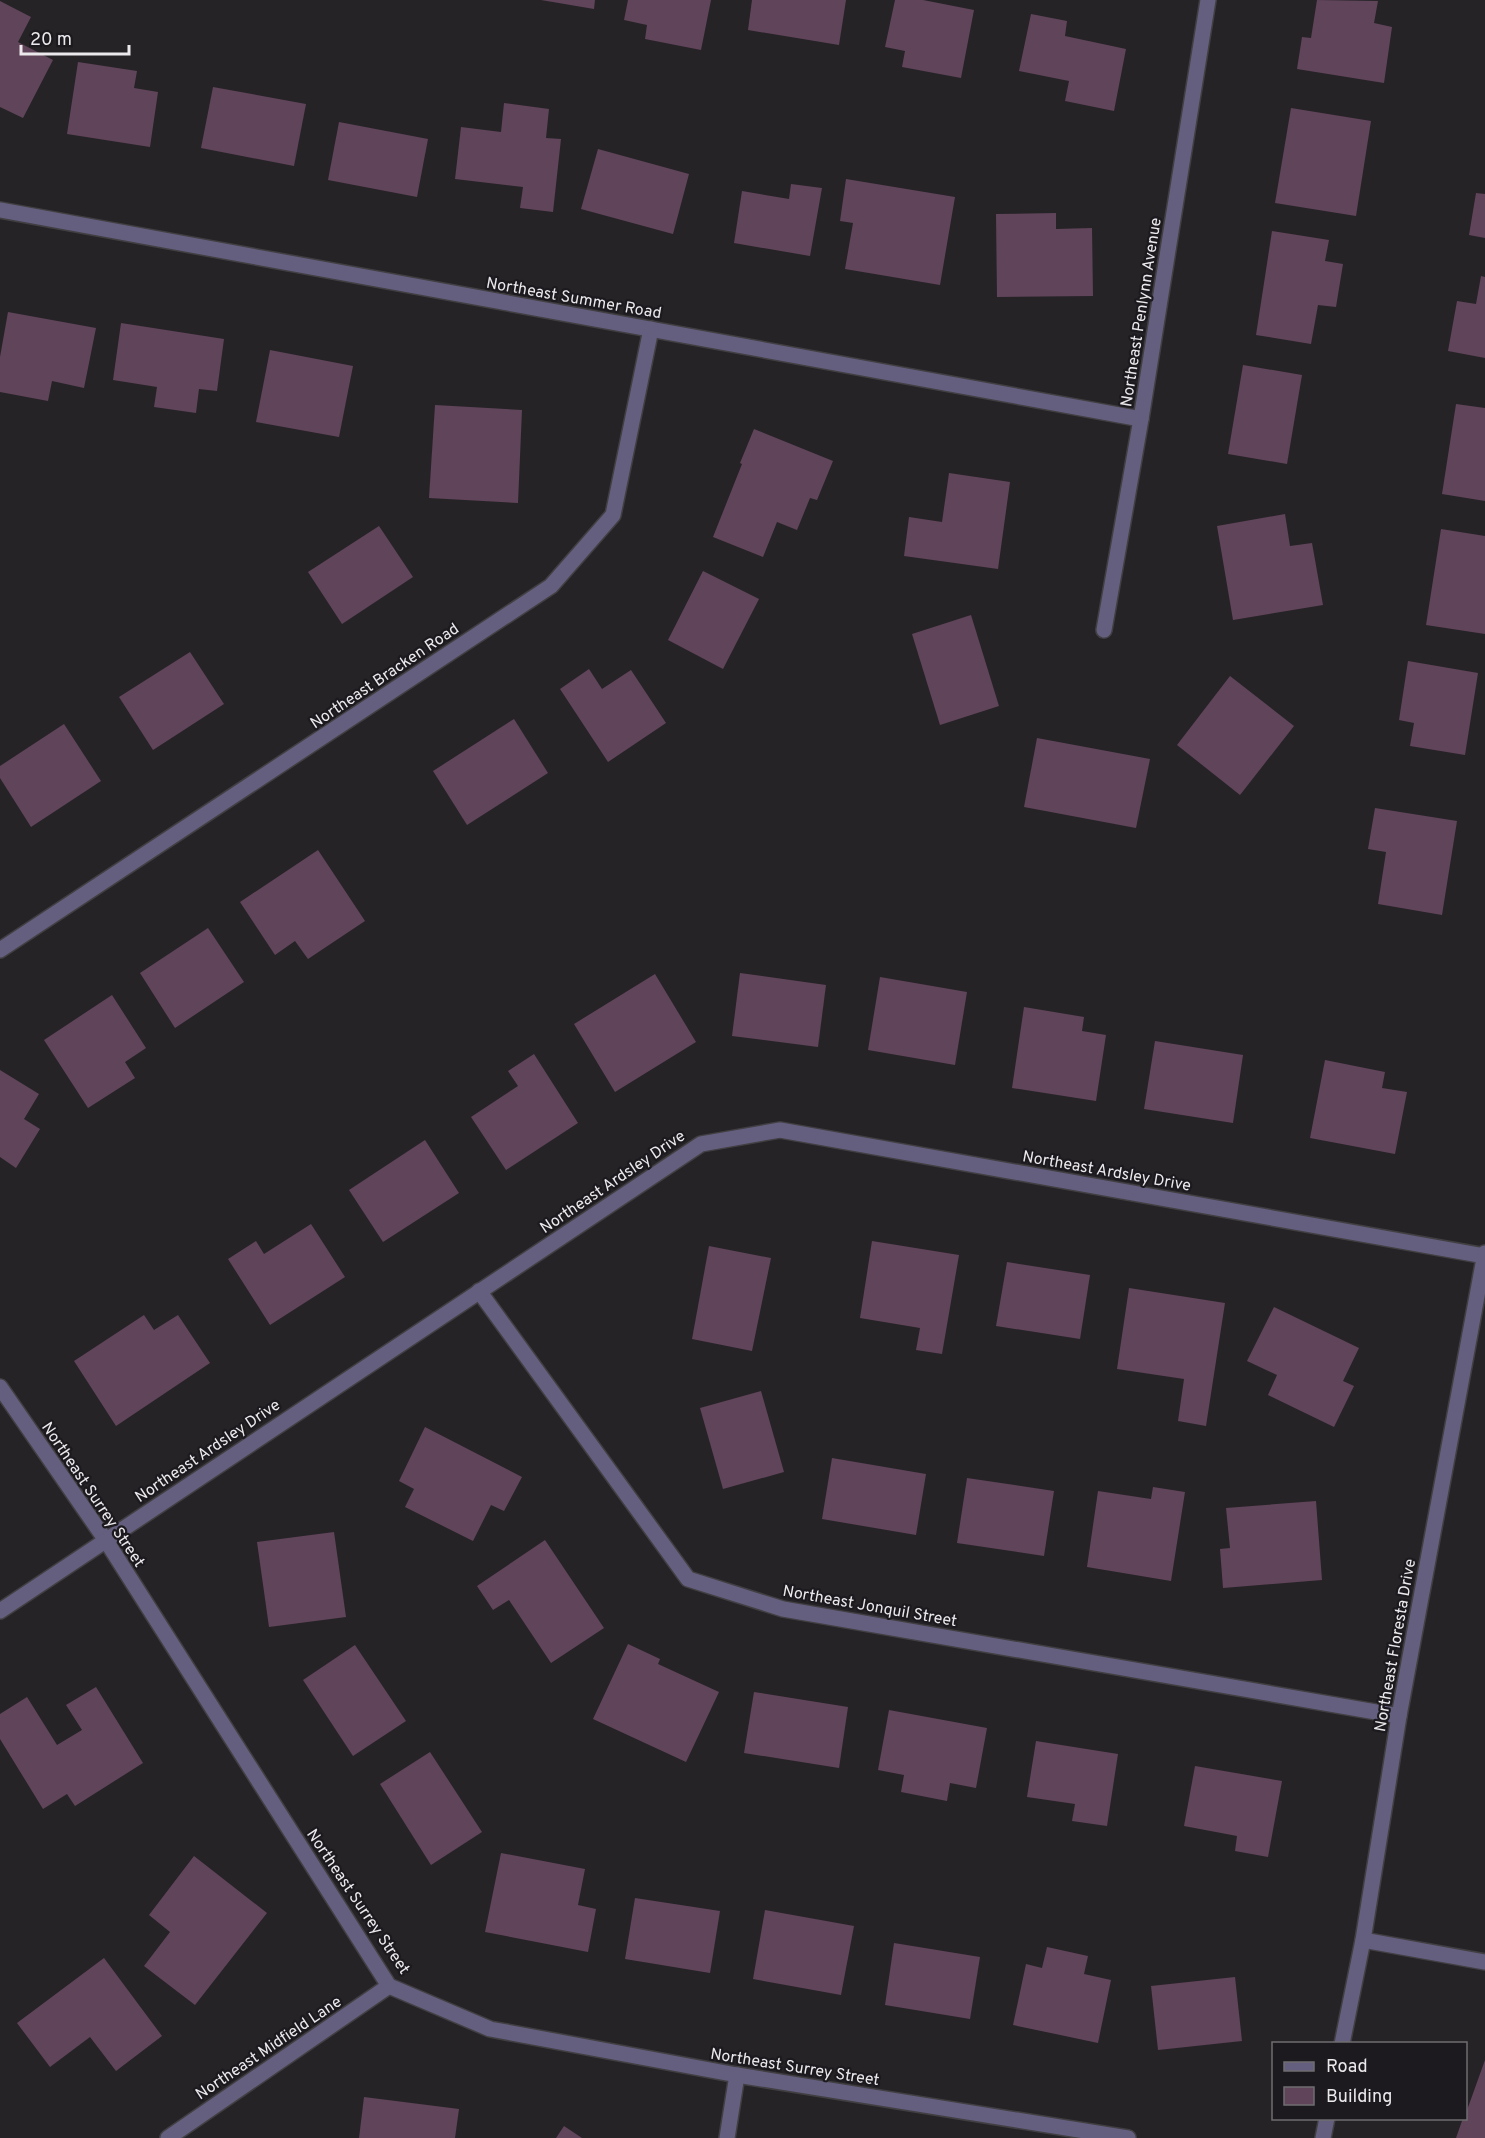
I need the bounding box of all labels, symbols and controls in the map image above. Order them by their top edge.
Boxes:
scale bar [21,18,129,56]
text: 20 m [30,29,72,52]
street label: Northeast Penlynn Avenue [1117,216,1167,408]
street label: Northeast Summer Road [484,274,663,324]
street label: Northeast Bracken Road [307,619,463,734]
street label: Northeast Ardsley Drive [537,1127,690,1239]
street label: Northeast Ardsley Drive [1021,1147,1193,1197]
street label: Northeast Ardsley Drive [132,1396,285,1508]
street label: Northeast Surrey Street [36,1419,148,1572]
street label: Northeast Floresta Drive [1371,1557,1421,1733]
street label: Northeast Jonquil Street [781,1582,958,1632]
street label: Northeast Surrey Street [301,1826,413,1979]
street label: Northeast Midfield Lane [192,1992,346,2105]
legend [1272,2042,1467,2120]
street label: Northeast Surrey Street [709,2045,881,2091]
text: Road [1326,2056,1368,2079]
text: Building [1326,2086,1392,2109]

